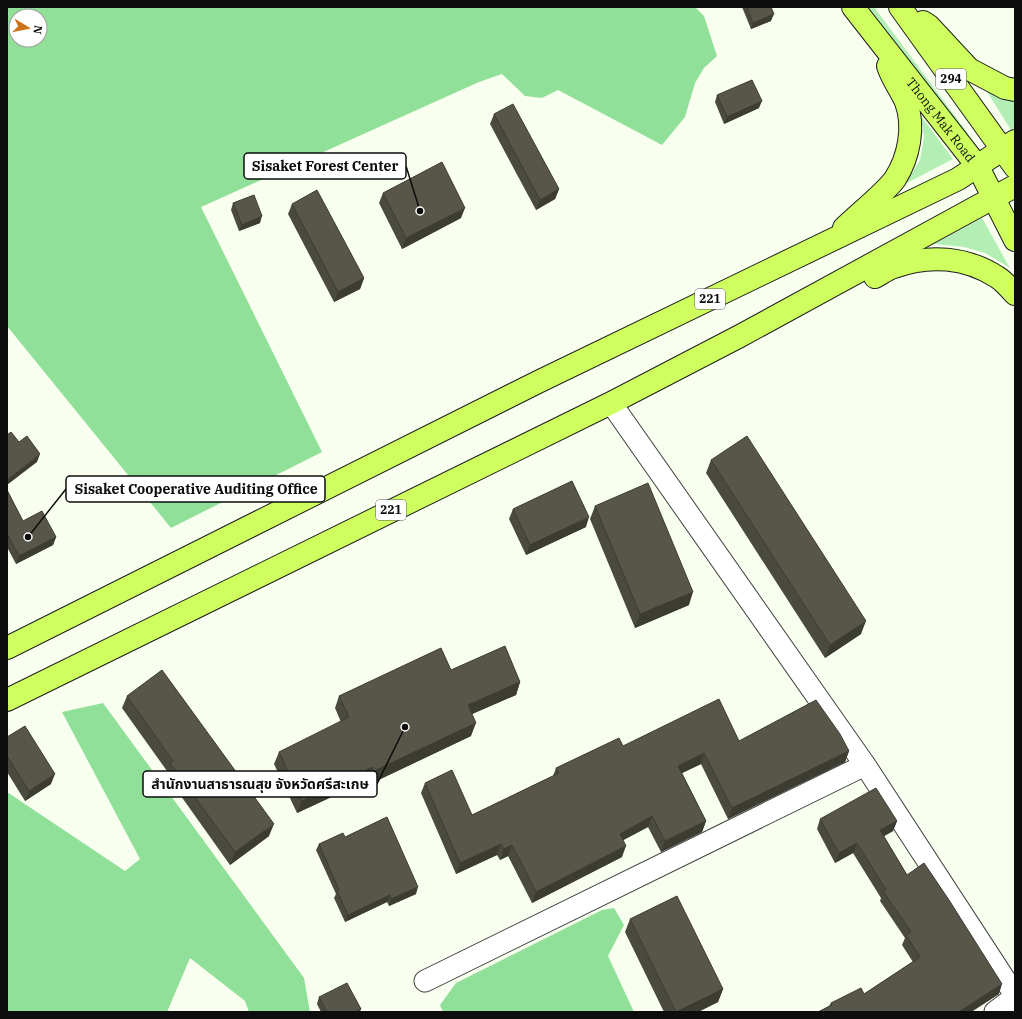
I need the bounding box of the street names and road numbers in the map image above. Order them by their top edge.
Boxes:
road number: 294 [936,69,966,89]
street label: Thong Mak Road [902,74,979,166]
road number: 221 [695,289,725,309]
road number: 221 [376,500,406,520]

